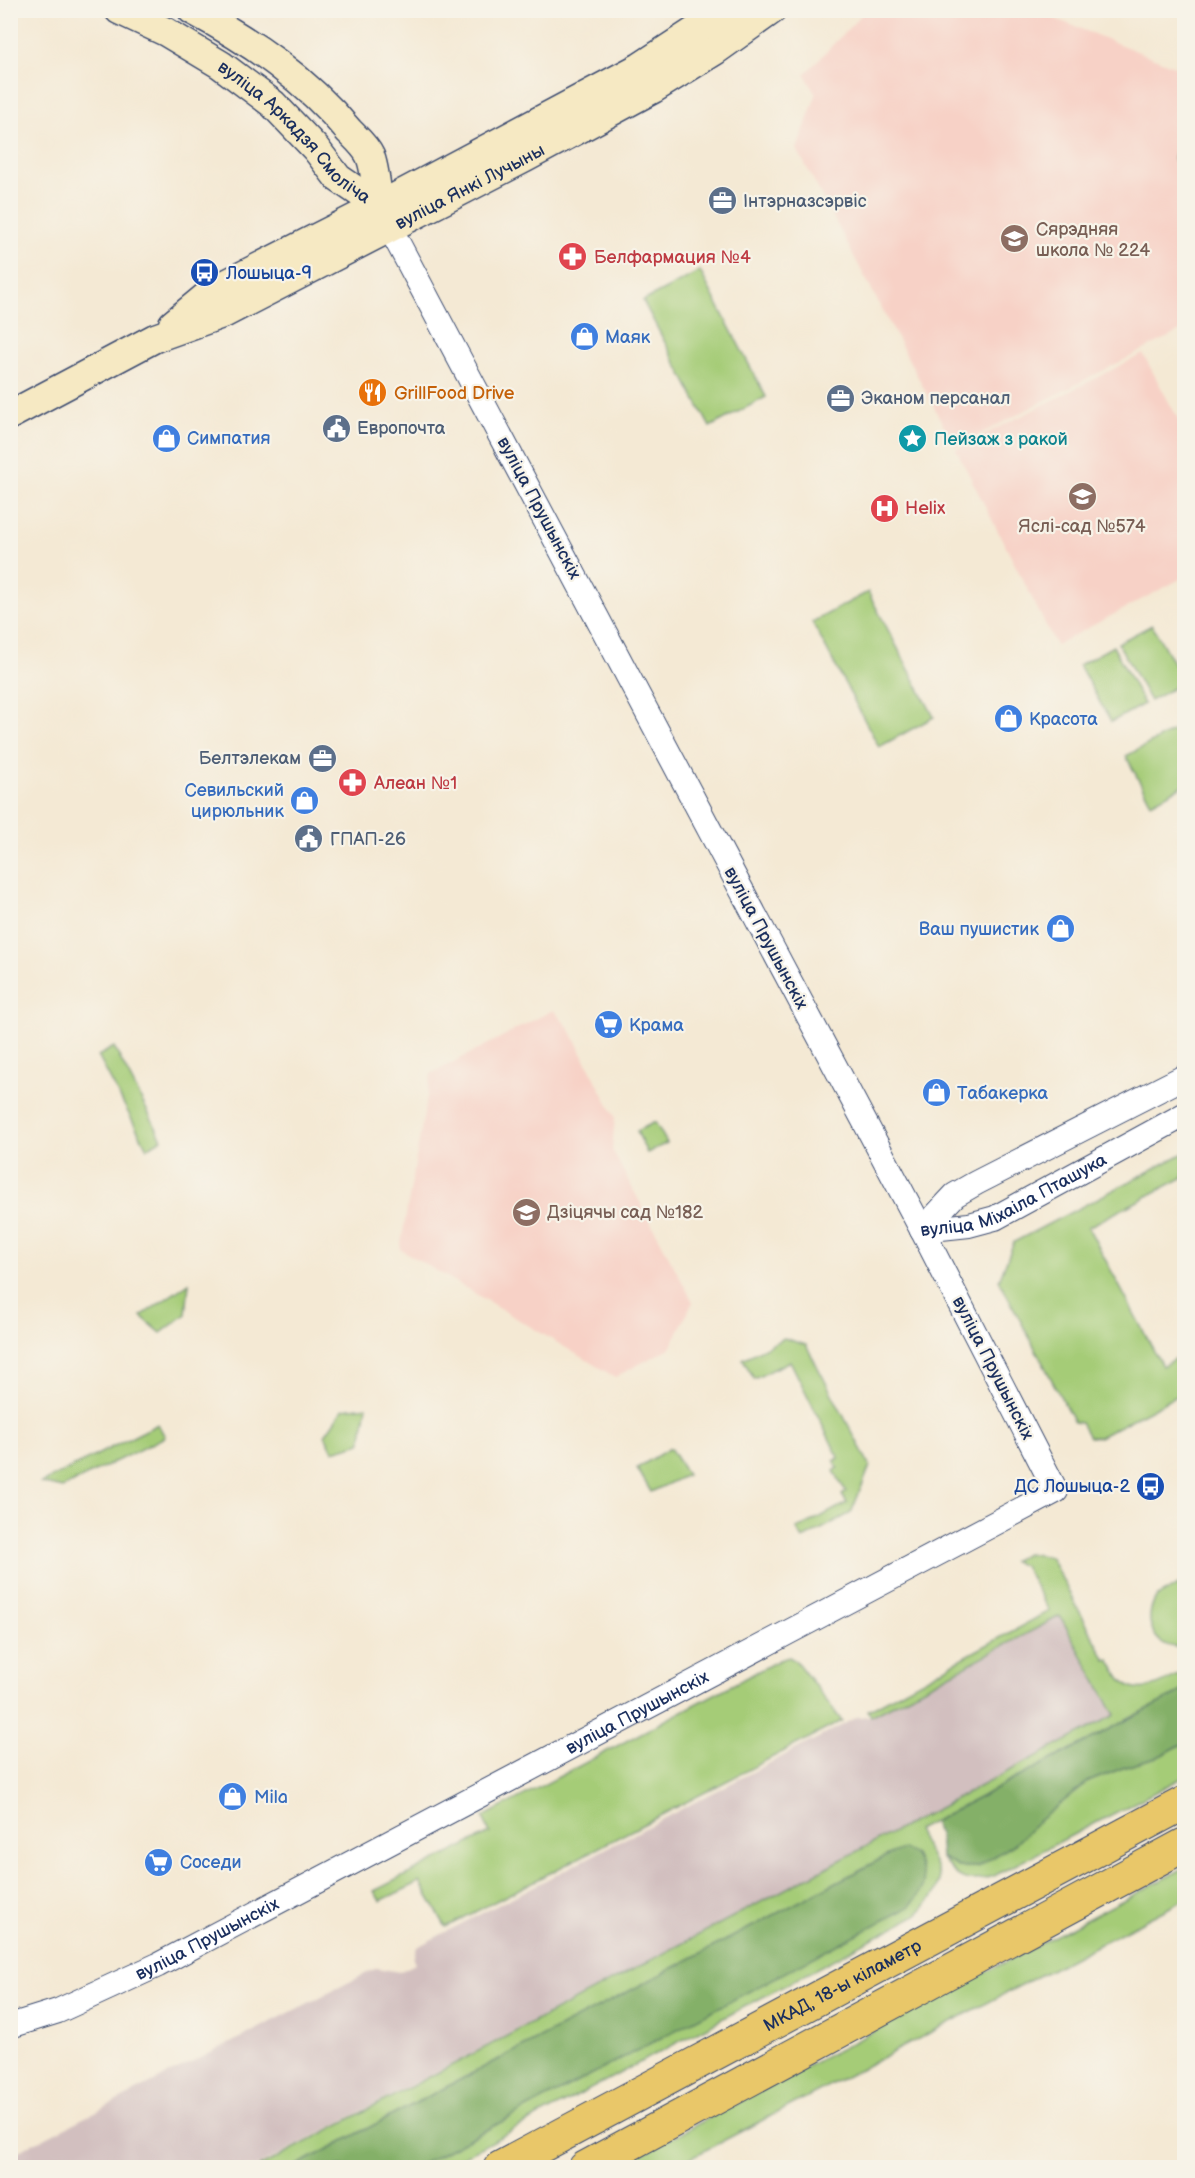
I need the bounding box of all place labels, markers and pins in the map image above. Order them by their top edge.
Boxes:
office icon: Інтэрназсэрвіс [706,185,738,217]
place label: Інтэрназсэрвіс [743,191,867,212]
place label: Сярэдняя школа № 224 [1036,219,1150,261]
school or university icon: Сярэдняя школа № 224 [999,223,1031,255]
pharmacy icon: Белфармация №4 [557,241,589,273]
place label: Белфармация №4 [594,247,751,268]
bus stop icon: Лошыца-9 [189,257,221,289]
place label: Лошыца-9 [225,263,312,284]
shop icon: Маяк [568,321,600,353]
place label: Маяк [605,327,651,348]
restaurant icon: GrillFood Drive [357,377,389,409]
office icon: Эканом персанал [824,382,856,414]
place label: GrillFood Drive [394,383,515,404]
place label: Эканом персанал [861,388,1011,409]
public building icon: Европочта [320,412,352,444]
place label: Европочта [357,418,446,439]
shop icon: Симпатия [150,422,182,454]
place icon: Пейзаж з ракой [897,423,929,455]
place label: Симпатия [187,428,271,449]
place label: Пейзаж з ракой [934,429,1068,450]
school or university icon: Яслі-сад №574 [1066,481,1098,513]
hospital icon: Helix [868,492,900,524]
place label: Helix [905,498,946,519]
place label: Яслі-сад №574 [1018,516,1146,537]
shop icon: Красота [992,703,1024,735]
place label: Красота [1029,709,1098,730]
office icon: Белтэлекам [306,742,338,774]
place label: Белтэлекам [199,748,301,769]
pharmacy icon: Алеан №1 [337,767,369,799]
place label: Алеан №1 [373,773,457,794]
place label: Севильский цирюльник [184,780,284,822]
shop icon: Севильский цирюльник [289,784,321,816]
public building icon: ГПАП-26 [293,823,325,855]
place label: ГПАП-26 [330,829,406,850]
shop icon: Ваш пушистик [1044,913,1076,945]
place label: Ваш пушистик [919,919,1039,940]
supermarket icon: Крама [592,1009,624,1041]
place label: Крама [629,1015,684,1036]
shop icon: Табакерка [920,1077,952,1109]
place label: Табакерка [957,1083,1049,1104]
school or university icon: Дзіцячы сад №182 [510,1196,542,1228]
place label: Дзіцячы сад №182 [547,1202,704,1223]
bus stop icon: ДС Лошыца-2 [1135,1470,1167,1502]
place label: ДС Лошыца-2 [1014,1476,1130,1497]
shop icon: Mila [217,1781,249,1813]
place label: Mila [254,1787,288,1808]
supermarket icon: Соседи [143,1846,175,1878]
place label: Соседи [180,1852,241,1873]

